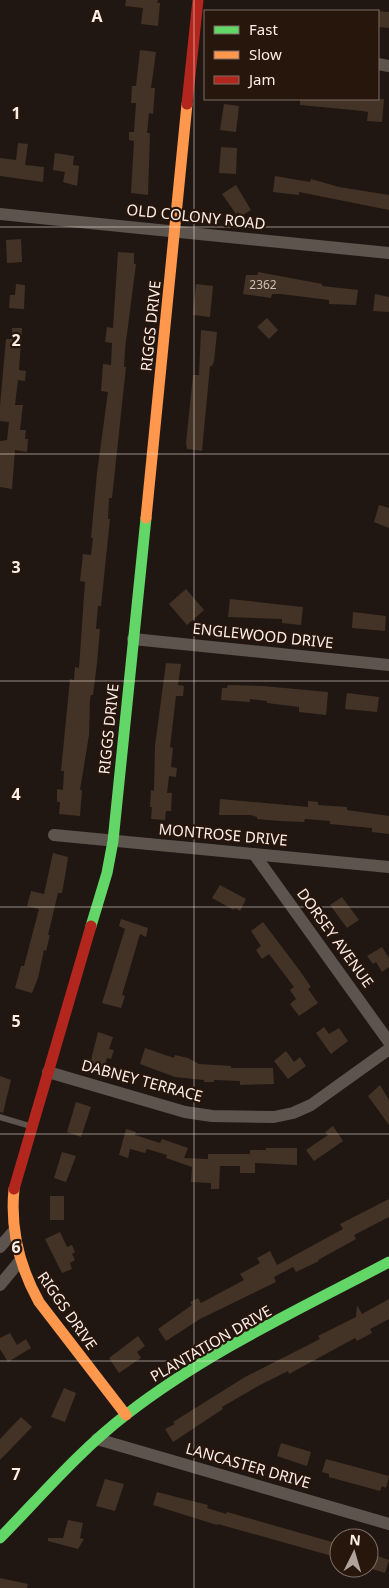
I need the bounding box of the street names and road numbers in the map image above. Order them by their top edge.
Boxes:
street label: OLD COLONY ROAD [126,199,267,233]
street label: RIGGS DRIVE [135,280,165,372]
street label: ENGLEWOOD DRIVE [192,618,335,652]
street label: RIGGS DRIVE [93,683,123,775]
street label: MONTROSE DRIVE [158,818,288,850]
street label: DORSEY AVENUE [293,884,379,991]
street label: DABNEY TERRACE [80,1054,205,1106]
street label: RIGGS DRIVE [33,1267,102,1353]
street label: PLANTATION DRIVE [146,1300,275,1386]
street label: LANCASTER DRIVE [184,1438,313,1492]

